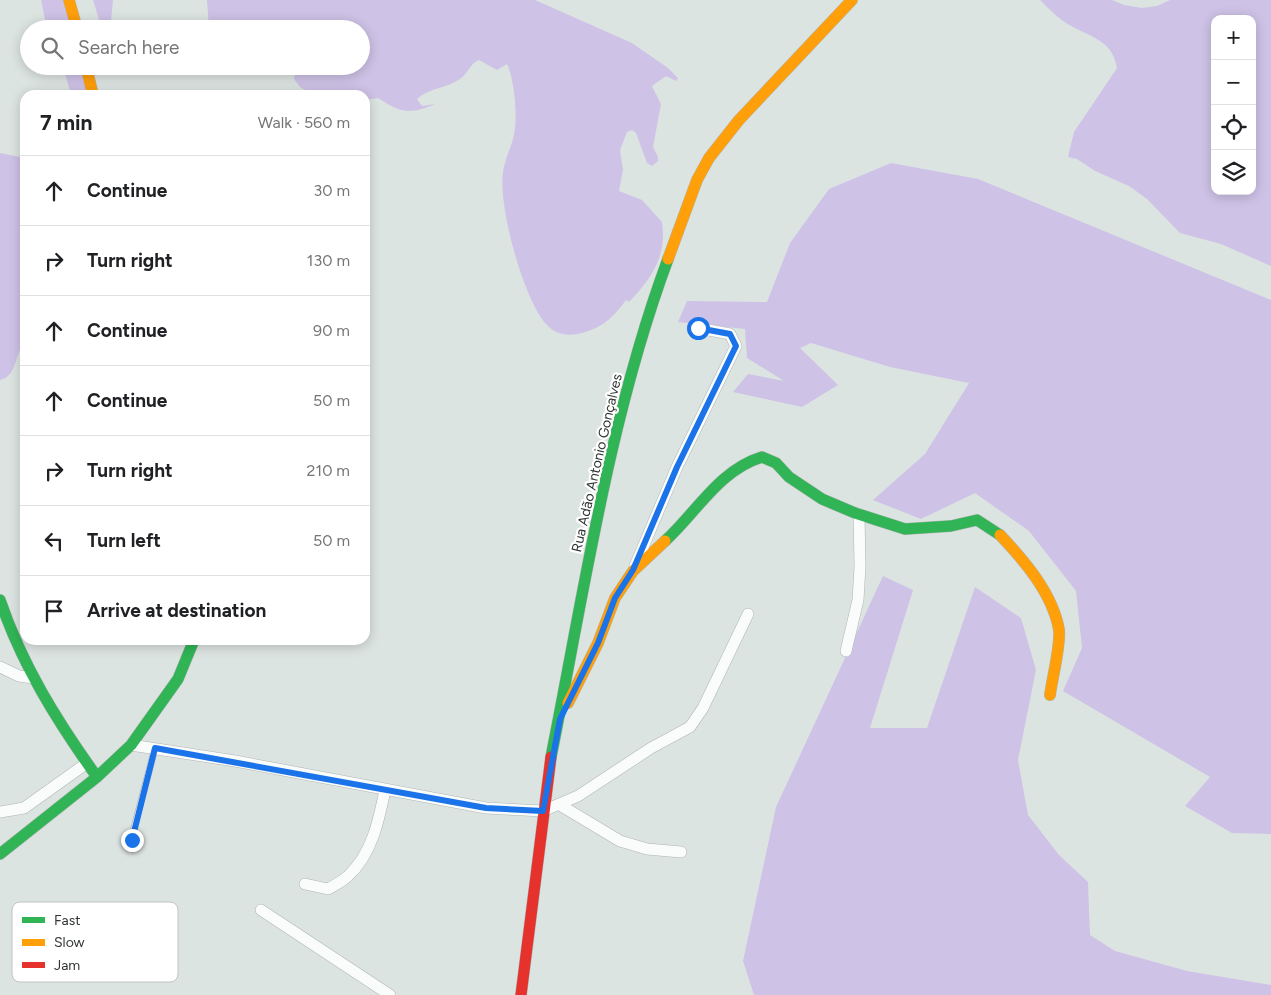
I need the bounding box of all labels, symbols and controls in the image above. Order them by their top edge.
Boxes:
map controls [1211,15,1256,195]
button: + [1211,15,1256,60]
search box [20,20,370,75]
icon: search [38,34,66,62]
text: Search here [78,36,180,59]
button: − [1211,60,1256,105]
button: locate [1211,105,1256,150]
text: 7 min [40,110,92,135]
text: Walk · 560 m [258,113,350,132]
button: layers [1211,150,1256,195]
icon: ahead [40,177,68,205]
text: Continue [87,179,167,202]
text: 30 m [313,181,350,200]
icon: right [40,247,68,275]
text: Turn right [87,249,173,272]
text: 130 m [307,251,350,270]
icon: ahead [40,317,68,345]
route start [687,317,710,340]
text: Continue [87,319,167,342]
text: 90 m [313,321,350,340]
street label: Rua Adão Antonio Gonçalves [568,372,626,554]
icon: ahead [40,387,68,415]
text: Continue [87,389,167,412]
text: 50 m [313,391,350,410]
icon: right [40,457,68,485]
text: Turn right [87,459,173,482]
text: 210 m [307,461,350,480]
icon: left [40,527,68,555]
text: Turn left [87,529,161,552]
text: 50 m [313,531,350,550]
icon: arrive [40,597,68,625]
text: Arrive at destination [87,599,266,622]
route end [121,829,144,852]
legend [12,902,178,982]
text: Fast [54,912,80,929]
text: Slow [54,934,85,951]
text: Jam [54,957,80,974]

